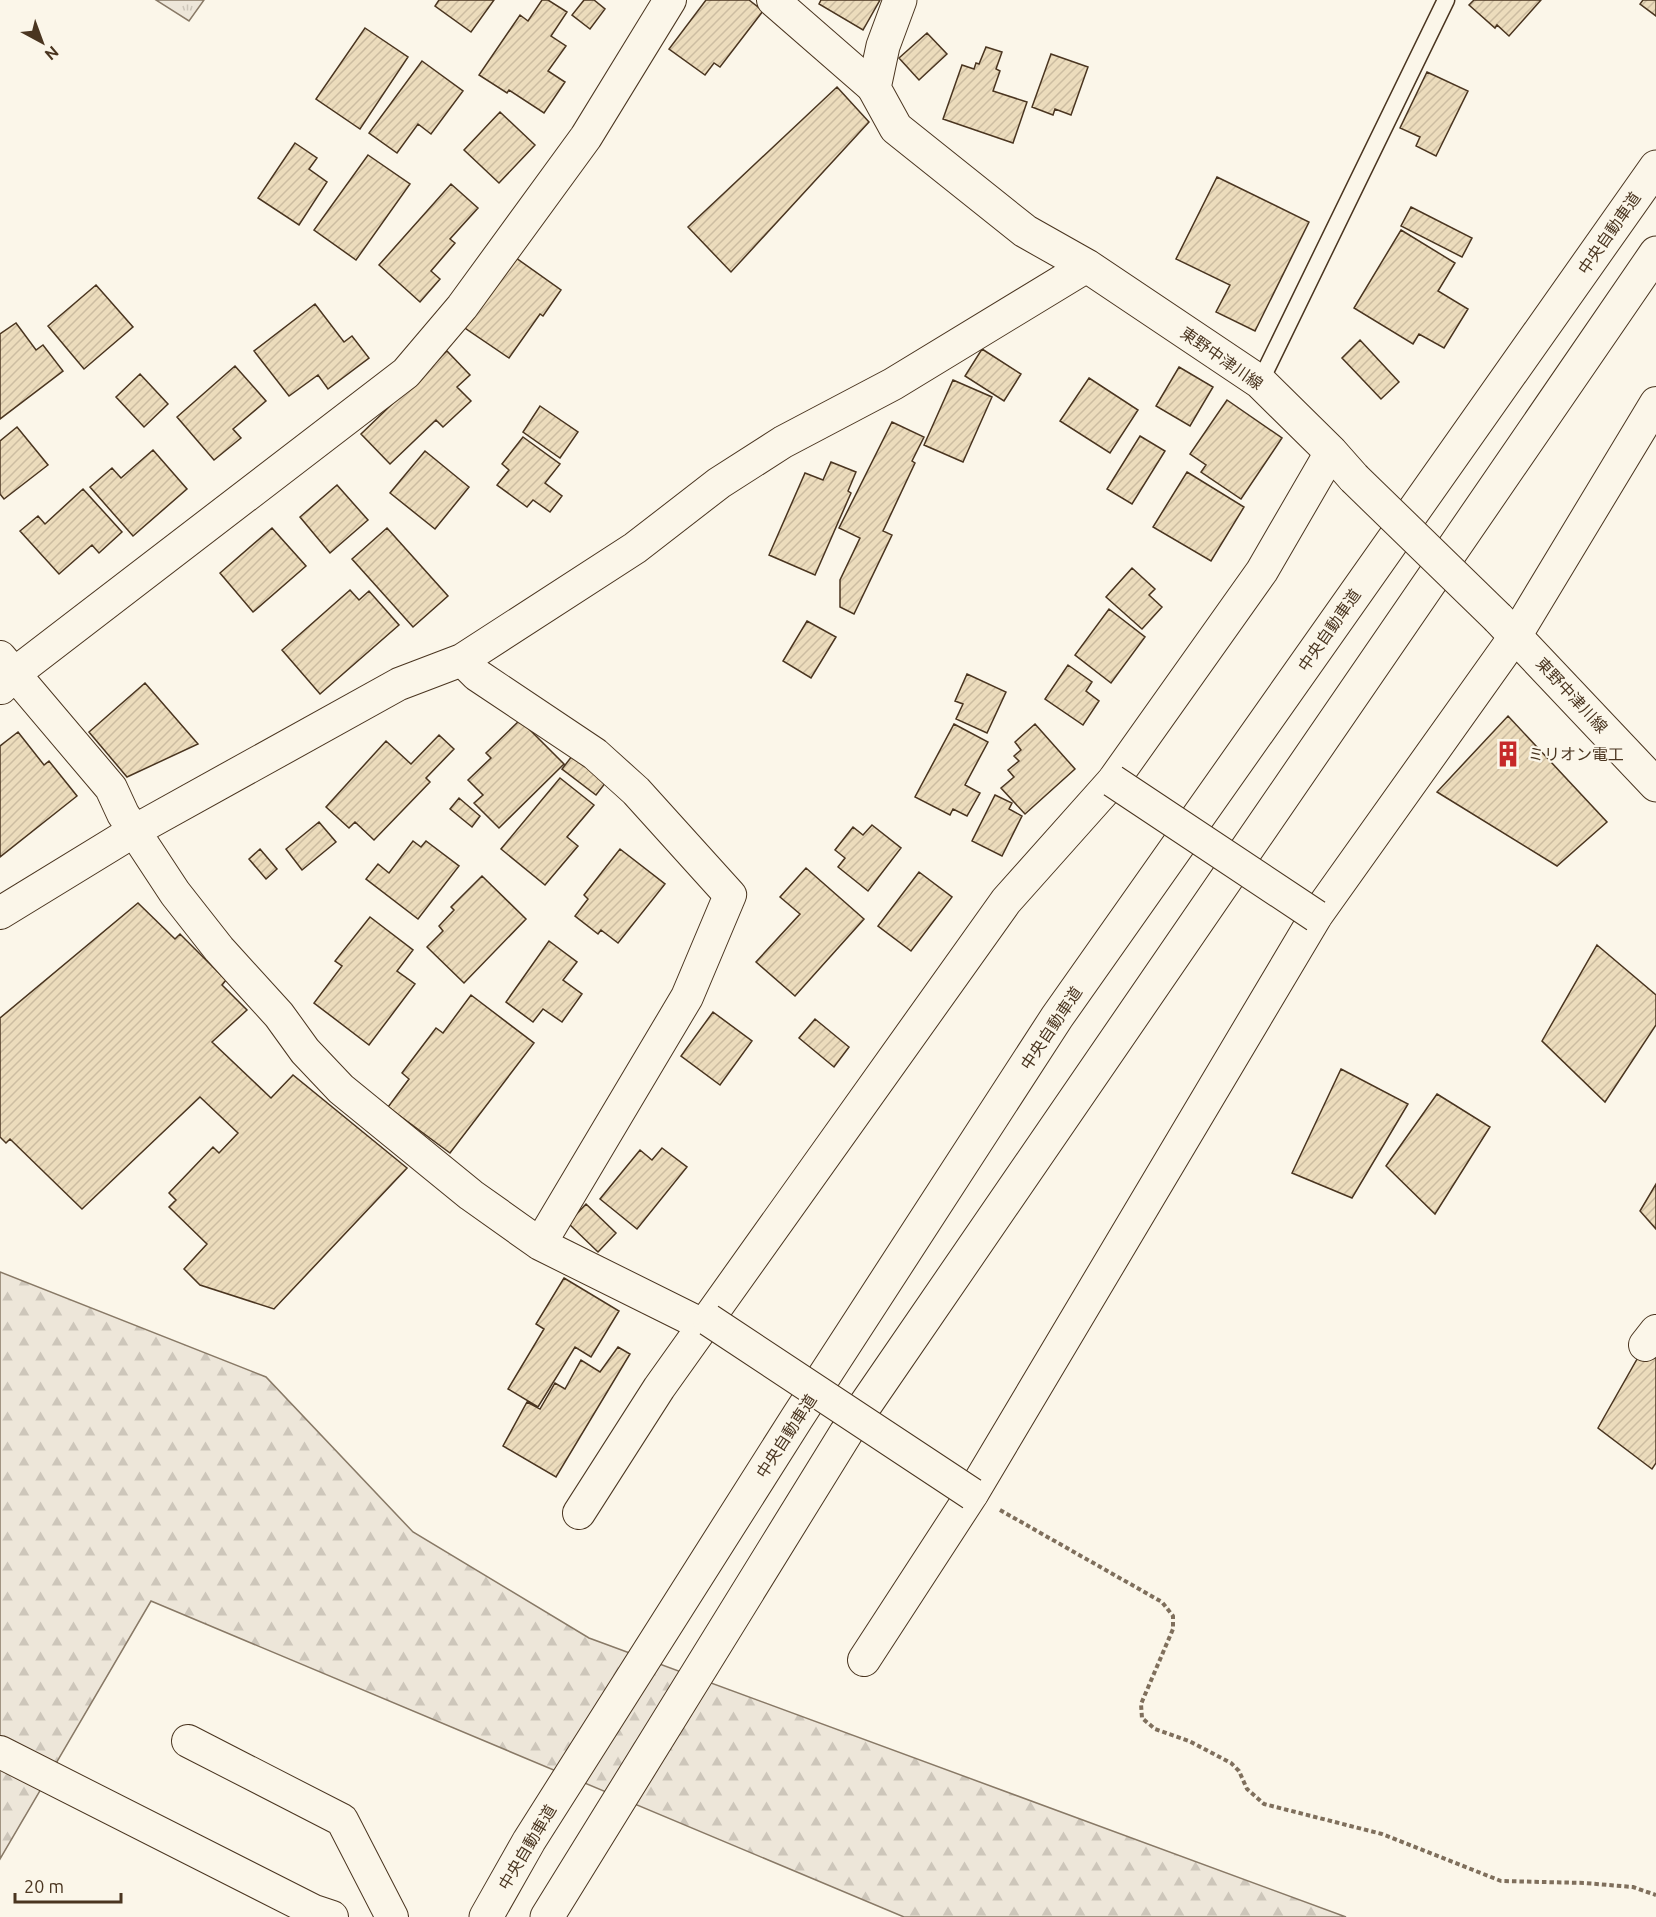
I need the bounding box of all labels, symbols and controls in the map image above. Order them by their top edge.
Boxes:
north arrow [12,12,72,72]
text: N [41,43,62,64]
street label: 中央自動車道 [1574,189,1644,277]
street label: 東野中津川線 [1178,323,1266,393]
street label: 中央自動車道 [1294,586,1364,674]
street label: 東野中津川線 [1533,654,1611,736]
building icon: ミリオン電工 [1493,739,1523,769]
place label: ミリオン電工 [1528,745,1624,763]
street label: 中央自動車道 [1017,983,1085,1073]
street label: 中央自動車道 [752,1391,820,1481]
street label: 中央自動車道 [495,1801,559,1893]
scale bar [15,1866,122,1904]
text: 20 m [24,1876,64,1896]

